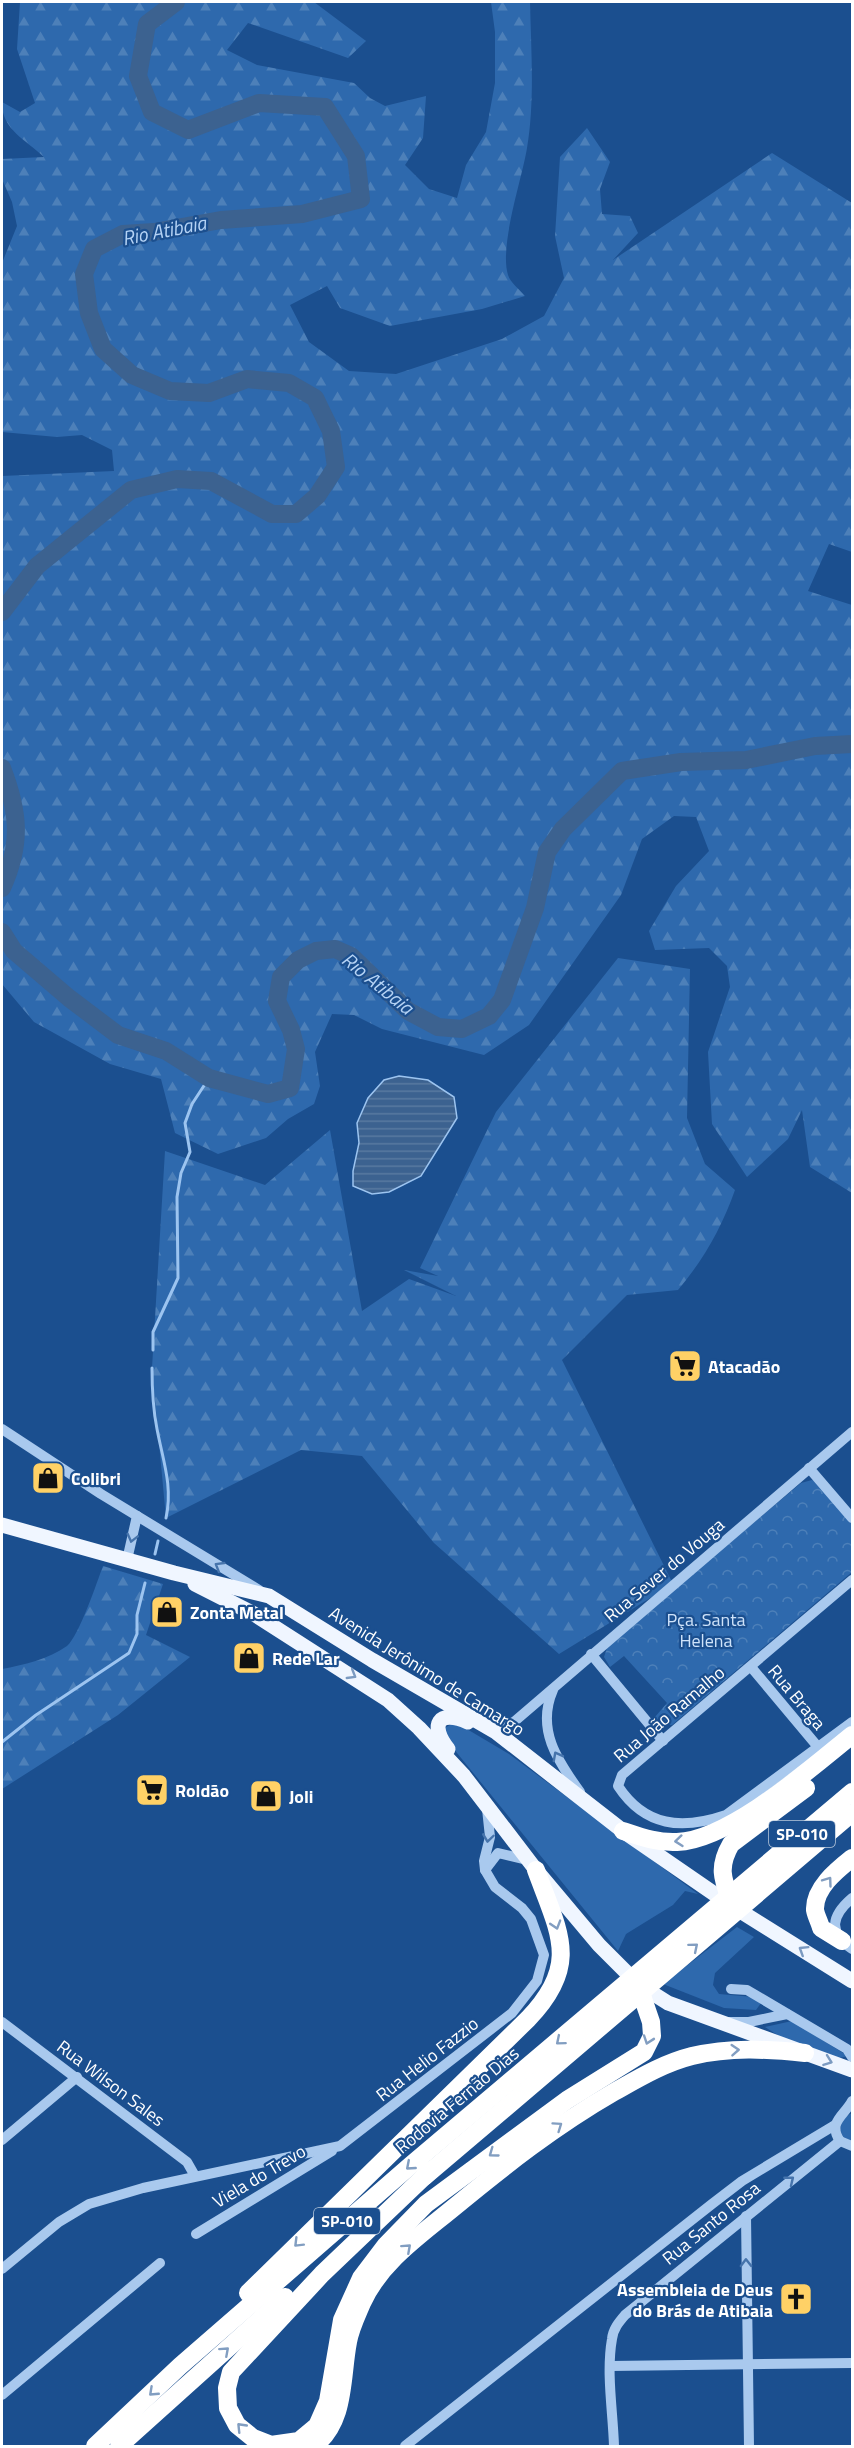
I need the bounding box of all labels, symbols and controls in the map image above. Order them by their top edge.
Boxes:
water label: Rio Atibaia [119,206,210,253]
water label: Rio Atibaia [335,944,422,1022]
supermarket icon: Atacadão [667,1348,703,1384]
place label: Atacadão [708,1353,780,1380]
shop icon: Colibri [30,1460,66,1496]
place label: Colibri [71,1465,121,1492]
street label: Rua Sever do Vouga [598,1511,730,1629]
one-way arrow [126,1532,139,1542]
one-way arrow [215,1561,225,1573]
shop icon: Zonta Metal [149,1594,185,1630]
place label: Zonta Metal [190,1599,284,1626]
street label: Avenida Jerônimo de Camargo [324,1600,530,1742]
park label: Pça. Santa Helena [666,1606,746,1654]
shop icon: Rede Lar [231,1640,267,1676]
place label: Rede Lar [272,1645,340,1672]
street label: Rua Braga [762,1658,832,1736]
street label: Rua João Ramalho [607,1659,731,1769]
one-way arrow [346,1668,356,1680]
one-way arrow [553,1752,564,1762]
supermarket icon: Roldão [134,1772,170,1808]
place label: Roldão [175,1777,229,1804]
shop icon: Joli [248,1778,284,1814]
place label: Joli [289,1783,313,1810]
road number: SP-010 [769,1821,835,1847]
one-way arrow [483,1833,495,1843]
one-way arrow [675,1834,684,1847]
one-way arrow [821,1877,832,1888]
one-way arrow [549,1919,561,1930]
one-way arrow [687,1943,698,1954]
one-way arrow [799,1945,809,1957]
street label: Rua Helio Fazzio [370,2010,484,2108]
street label: Rua Wilson Sales [51,2033,171,2133]
one-way arrow [556,2034,567,2045]
one-way arrow [643,2034,655,2044]
street label: Rodovia Fernão Dias [389,2040,525,2160]
one-way arrow [731,2044,740,2057]
one-way arrow [822,2054,832,2067]
one-way arrow [552,2122,563,2133]
street label: Viela do Trevo [207,2138,311,2214]
one-way arrow [489,2146,500,2157]
one-way arrow [406,2159,417,2170]
street label: Rua Santo Rosa [656,2175,766,2271]
one-way arrow [783,2177,794,2188]
road number: SP-010 [314,2208,380,2234]
one-way arrow [295,2235,306,2246]
one-way arrow [400,2244,410,2255]
one-way arrow [740,2258,752,2267]
place label: Assembleia de Deus do Brás de Atibaia [617,2276,773,2324]
church icon: Assembleia de Deus do Brás de Atibaia [778,2281,814,2317]
one-way arrow [218,2347,229,2358]
one-way arrow [149,2384,160,2395]
one-way arrow [237,2423,248,2433]

